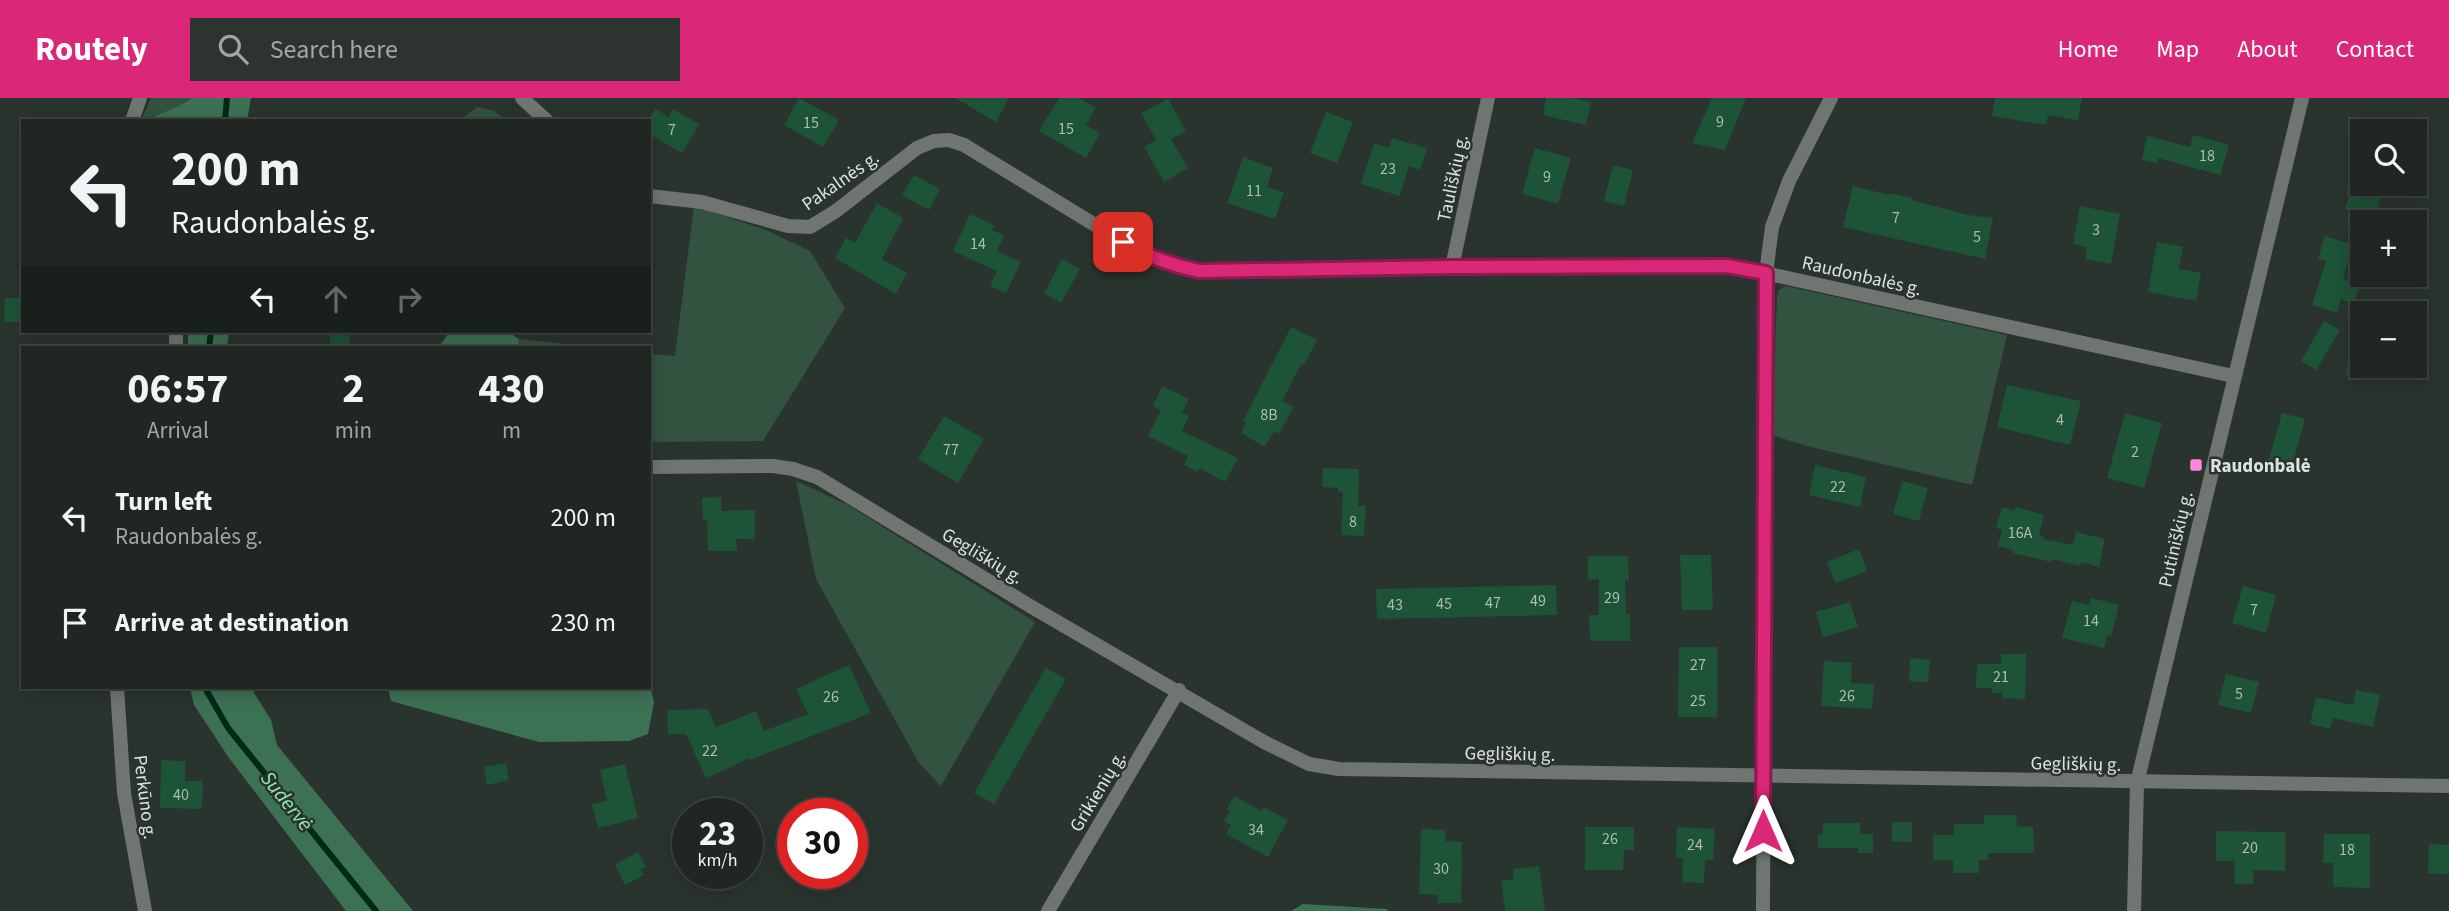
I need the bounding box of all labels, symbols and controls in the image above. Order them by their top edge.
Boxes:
search box [190,18,680,81]
text: Routely [35,26,148,73]
icon: search [214,30,252,68]
text: Search here [270,31,398,68]
text: Home [2058,32,2118,67]
text: Map [2156,32,2199,67]
text: About [2237,32,2298,67]
text: Contact [2336,32,2414,67]
house number: 9 [1716,111,1724,133]
house number: 15 [803,112,819,134]
house number: 15 [1058,118,1074,140]
house number: 7 [668,119,676,141]
map controls [2350,119,2427,378]
button: search [2350,119,2427,196]
street label: Tauliškių g. [1431,132,1476,225]
text: 200 m [171,135,300,205]
street label: Pakalnės g. [797,145,885,218]
house number: 18 [2199,145,2215,167]
icon: left [56,147,147,238]
house number: 23 [1380,158,1396,180]
house number: 9 [1543,166,1551,188]
house number: 11 [1246,180,1262,202]
text: Raudonbalės g. [171,200,377,246]
house number: 7 [1892,207,1900,229]
button: + [2350,210,2427,287]
pin [1093,212,1153,272]
house number: 3 [2092,219,2100,241]
icon: arrive [1104,223,1142,261]
house number: 5 [1973,226,1981,248]
house number: 14 [970,233,986,255]
street label: Raudonbalės g. [1799,250,1924,303]
icon: left [244,280,282,318]
icon: ahead [317,280,355,318]
icon: right [390,280,428,318]
button: − [2350,301,2427,378]
text: 06:57 [127,359,229,419]
text: 2 [342,359,364,419]
text: 430 [478,359,545,419]
house number: 8B [1260,404,1278,426]
house number: 4 [2056,409,2064,431]
text: Arrival [147,414,209,447]
text: min [335,414,372,447]
text: m [502,414,521,447]
house number: 77 [943,439,959,461]
house number: 2 [2131,441,2139,463]
place label: Raudonbalė [2210,453,2311,480]
marker: Raudonbalė [2188,457,2204,473]
house number: 22 [1830,476,1846,498]
text: Turn left [115,483,212,520]
street label: Putiniškių g. [2152,489,2201,590]
icon: left [56,499,94,537]
text: 200 m [550,499,616,536]
house number: 8 [1349,511,1357,533]
text: Raudonbalės g. [115,520,263,553]
street label: Gegliškių g. [936,521,1028,591]
house number: 16A [2008,522,2033,544]
house number: 29 [1604,587,1620,609]
house number: 49 [1530,590,1546,612]
house number: 47 [1485,592,1501,614]
house number: 45 [1436,593,1452,615]
house number: 43 [1387,594,1403,616]
house number: 7 [2250,599,2258,621]
icon: arrive [56,604,94,642]
text: Arrive at destination [115,604,349,641]
text: 230 m [550,604,616,641]
house number: 14 [2083,610,2099,632]
house number: 27 [1690,654,1706,676]
house number: 21 [1993,666,2009,688]
house number: 5 [2235,683,2243,705]
house number: 26 [1839,685,1855,707]
house number: 26 [823,686,839,708]
house number: 25 [1690,690,1706,712]
house number: 22 [702,740,718,762]
street label: Gegliškių g. [1464,740,1555,769]
street label: Grikienių g. [1064,746,1133,837]
street label: Gegliškių g. [2030,750,2121,779]
street label: Perkūno g. [126,754,163,841]
water label: Sudervė [253,764,321,838]
house number: 40 [173,784,189,806]
position arrow [1726,794,1800,868]
speed limit sign: 30 [777,798,868,889]
text: 23 [699,809,736,859]
house number: 34 [1248,819,1264,841]
house number: 26 [1602,828,1618,850]
house number: 24 [1687,834,1703,856]
house number: 20 [2242,837,2258,859]
house number: 18 [2339,839,2355,861]
text: km/h [698,848,737,873]
house number: 30 [1433,858,1449,880]

